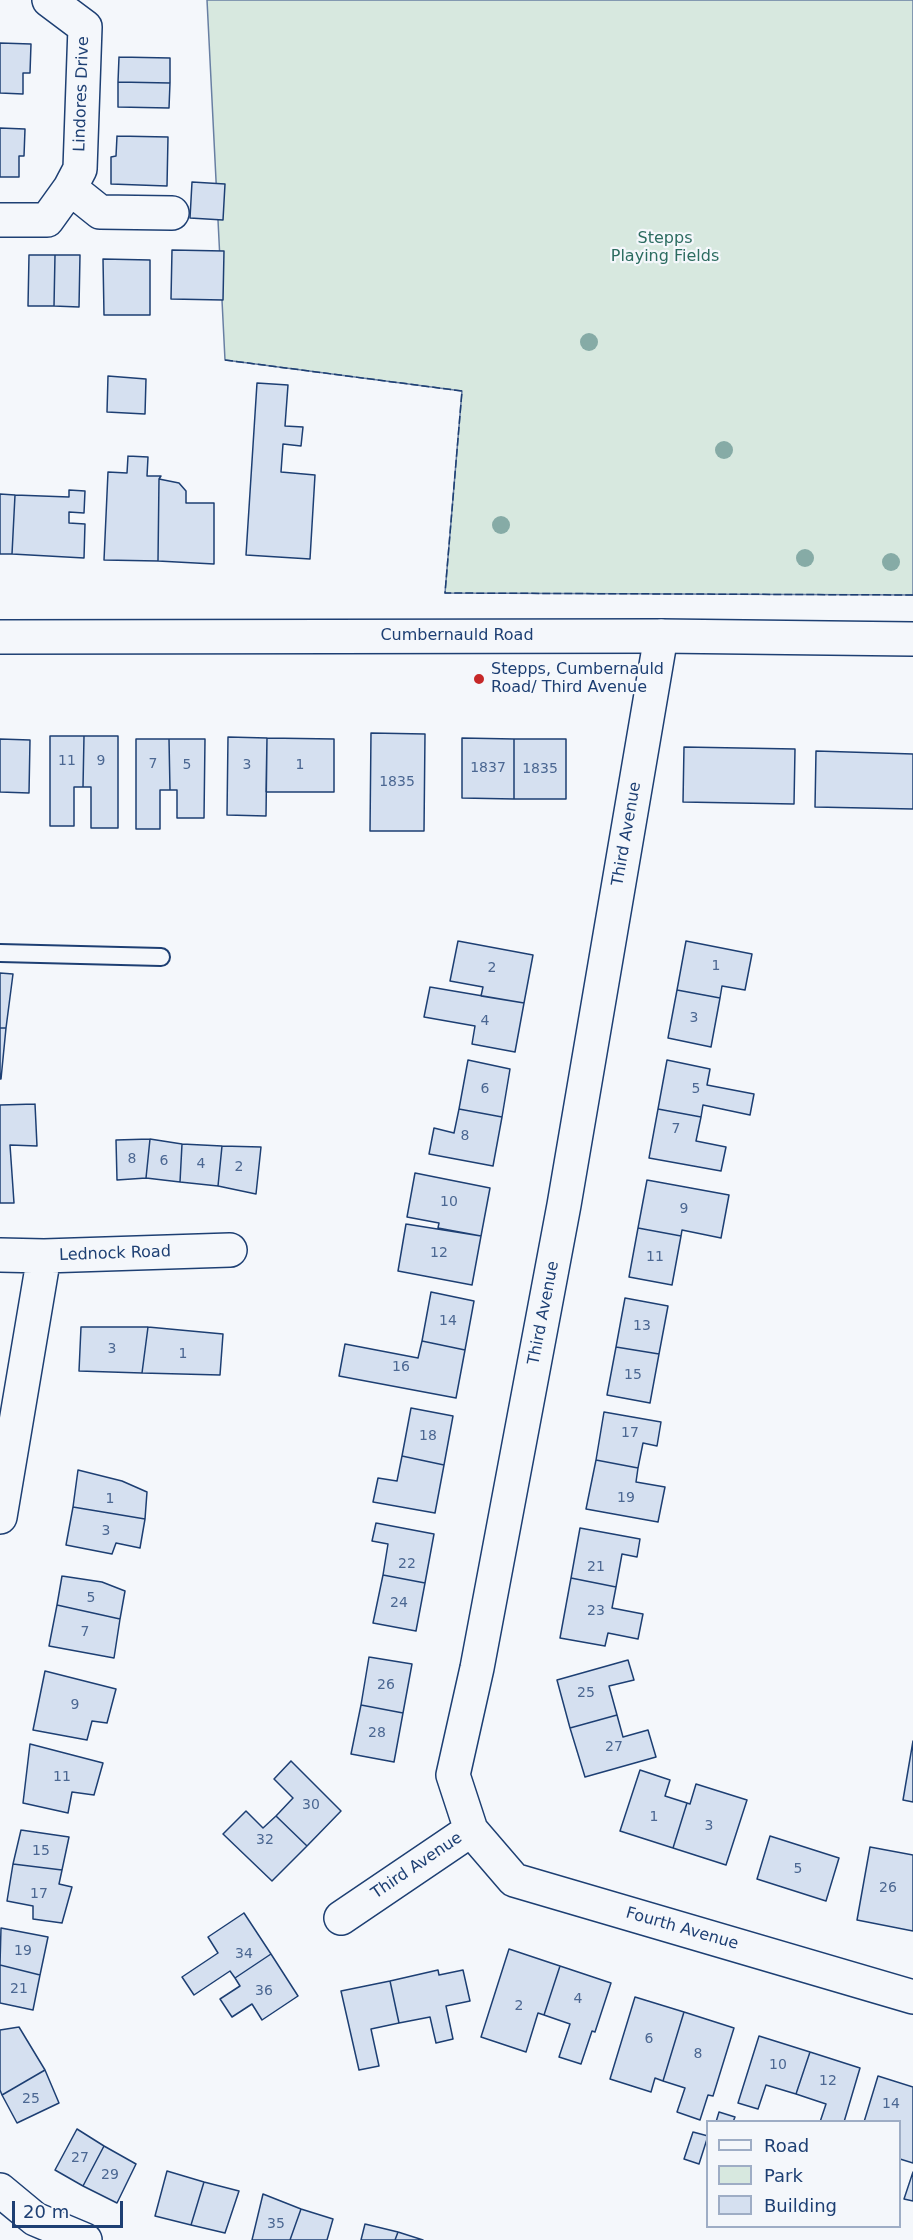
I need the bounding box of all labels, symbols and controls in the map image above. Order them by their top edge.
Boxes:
street label: Lindores Drive [70,36,94,152]
park label: Stepps Playing Fields [611,229,719,267]
street label: Cumbernauld Road [380,626,534,646]
place label: Stepps, Cumbernauld Road/ Third Avenue [491,660,664,698]
marker: Stepps, Cumbernauld Road/ Third Avenue [472,672,486,686]
house number: 11 [58,753,76,769]
house number: 9 [97,753,105,769]
house number: 7 [149,756,157,772]
house number: 5 [183,757,191,773]
house number: 3 [243,757,251,773]
house number: 1 [296,757,304,773]
house number: 1837 [470,760,506,776]
house number: 1835 [522,761,558,777]
house number: 1835 [379,774,415,790]
street label: Third Avenue [608,780,646,888]
house number: 1 [712,958,720,974]
house number: 2 [488,960,496,976]
house number: 3 [690,1010,698,1026]
house number: 4 [481,1013,489,1029]
house number: 6 [481,1081,489,1097]
house number: 5 [692,1081,700,1097]
house number: 7 [672,1121,680,1137]
house number: 8 [461,1128,469,1144]
house number: 8 [128,1151,136,1167]
house number: 6 [160,1153,168,1169]
house number: 4 [197,1156,205,1172]
house number: 2 [235,1159,243,1175]
house number: 10 [440,1194,458,1210]
house number: 9 [680,1201,688,1217]
street label: Lednock Road [59,1242,171,1266]
house number: 12 [430,1245,448,1261]
house number: 11 [646,1249,664,1265]
street label: Third Avenue [525,1259,563,1367]
house number: 14 [439,1313,457,1329]
house number: 13 [633,1318,651,1334]
house number: 3 [108,1341,116,1357]
house number: 1 [179,1346,187,1362]
house number: 16 [392,1359,410,1375]
house number: 15 [624,1367,642,1383]
house number: 17 [621,1425,639,1441]
house number: 18 [419,1428,437,1444]
house number: 19 [617,1490,635,1506]
house number: 1 [106,1491,114,1507]
house number: 3 [102,1523,110,1539]
house number: 22 [398,1556,416,1572]
house number: 21 [587,1559,605,1575]
house number: 5 [87,1590,95,1606]
house number: 24 [390,1595,408,1611]
house number: 23 [587,1603,605,1619]
house number: 7 [81,1624,89,1640]
house number: 26 [377,1677,395,1693]
house number: 25 [577,1685,595,1701]
house number: 9 [71,1697,79,1713]
house number: 28 [368,1725,386,1741]
house number: 27 [605,1739,623,1755]
house number: 11 [53,1769,71,1785]
house number: 30 [302,1797,320,1813]
house number: 1 [650,1809,658,1825]
house number: 3 [705,1818,713,1834]
street label: Third Avenue [368,1829,466,1903]
house number: 32 [256,1832,274,1848]
house number: 15 [32,1843,50,1859]
house number: 5 [794,1861,802,1877]
house number: 26 [879,1880,897,1896]
house number: 17 [30,1886,48,1902]
street label: Fourth Avenue [624,1904,740,1954]
house number: 19 [14,1943,32,1959]
house number: 34 [235,1946,253,1962]
house number: 21 [10,1981,28,1997]
house number: 36 [255,1983,273,1999]
house number: 4 [574,1991,582,2007]
house number: 2 [515,1998,523,2014]
house number: 6 [645,2031,653,2047]
house number: 8 [694,2046,702,2062]
house number: 10 [769,2057,787,2073]
house number: 12 [819,2073,837,2089]
house number: 25 [22,2091,40,2107]
house number: 14 [882,2096,900,2112]
legend [706,2120,901,2228]
text: Road [764,2135,809,2156]
house number: 27 [71,2150,89,2166]
text: Park [764,2165,803,2186]
house number: 29 [101,2167,119,2183]
scale bar [15,2189,126,2227]
text: Building [764,2195,837,2216]
text: 20 m [23,2201,69,2222]
house number: 35 [267,2216,285,2232]

